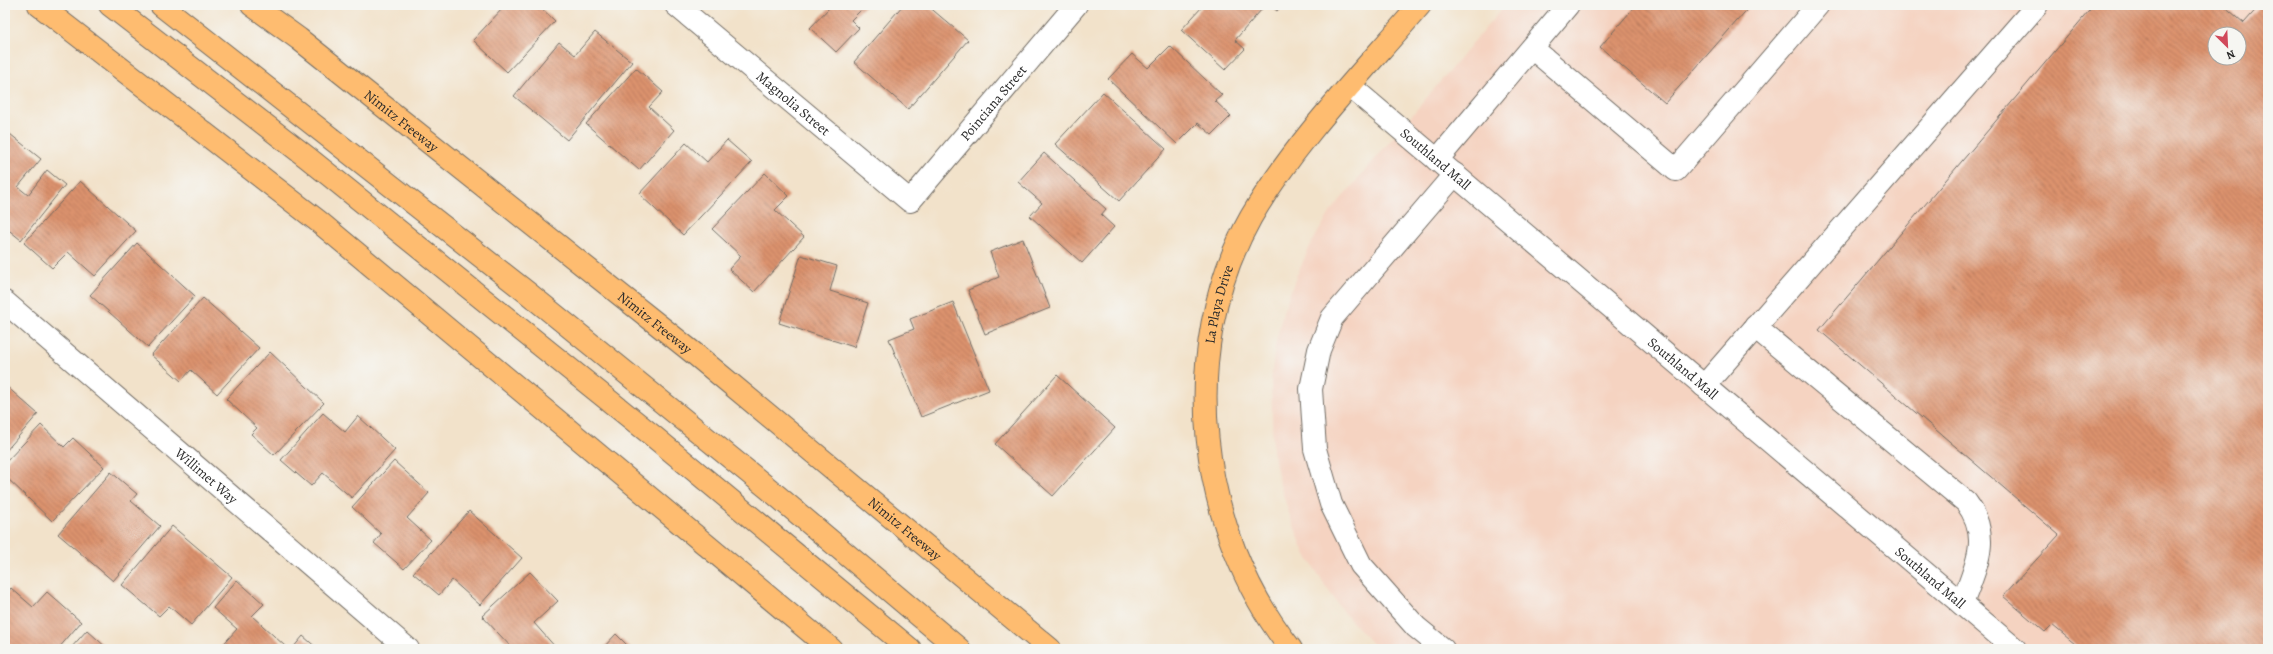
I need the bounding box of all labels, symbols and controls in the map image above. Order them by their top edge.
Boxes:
north arrow [2207,26,2247,66]
text: N [2224,46,2238,63]
street label: Poinciana Street [956,61,1031,145]
street label: Magnolia Street [752,67,834,140]
street label: Nimitz Freeway [360,85,443,157]
street label: Southland Mall [1396,124,1475,195]
street label: La Playa Drive [1200,262,1238,345]
street label: Nimitz Freeway [613,287,696,359]
street label: Southland Mall [1643,333,1722,404]
street label: Willimet Way [170,443,242,509]
street label: Nimitz Freeway [864,493,946,566]
street label: Southland Mall [1891,542,1970,613]

